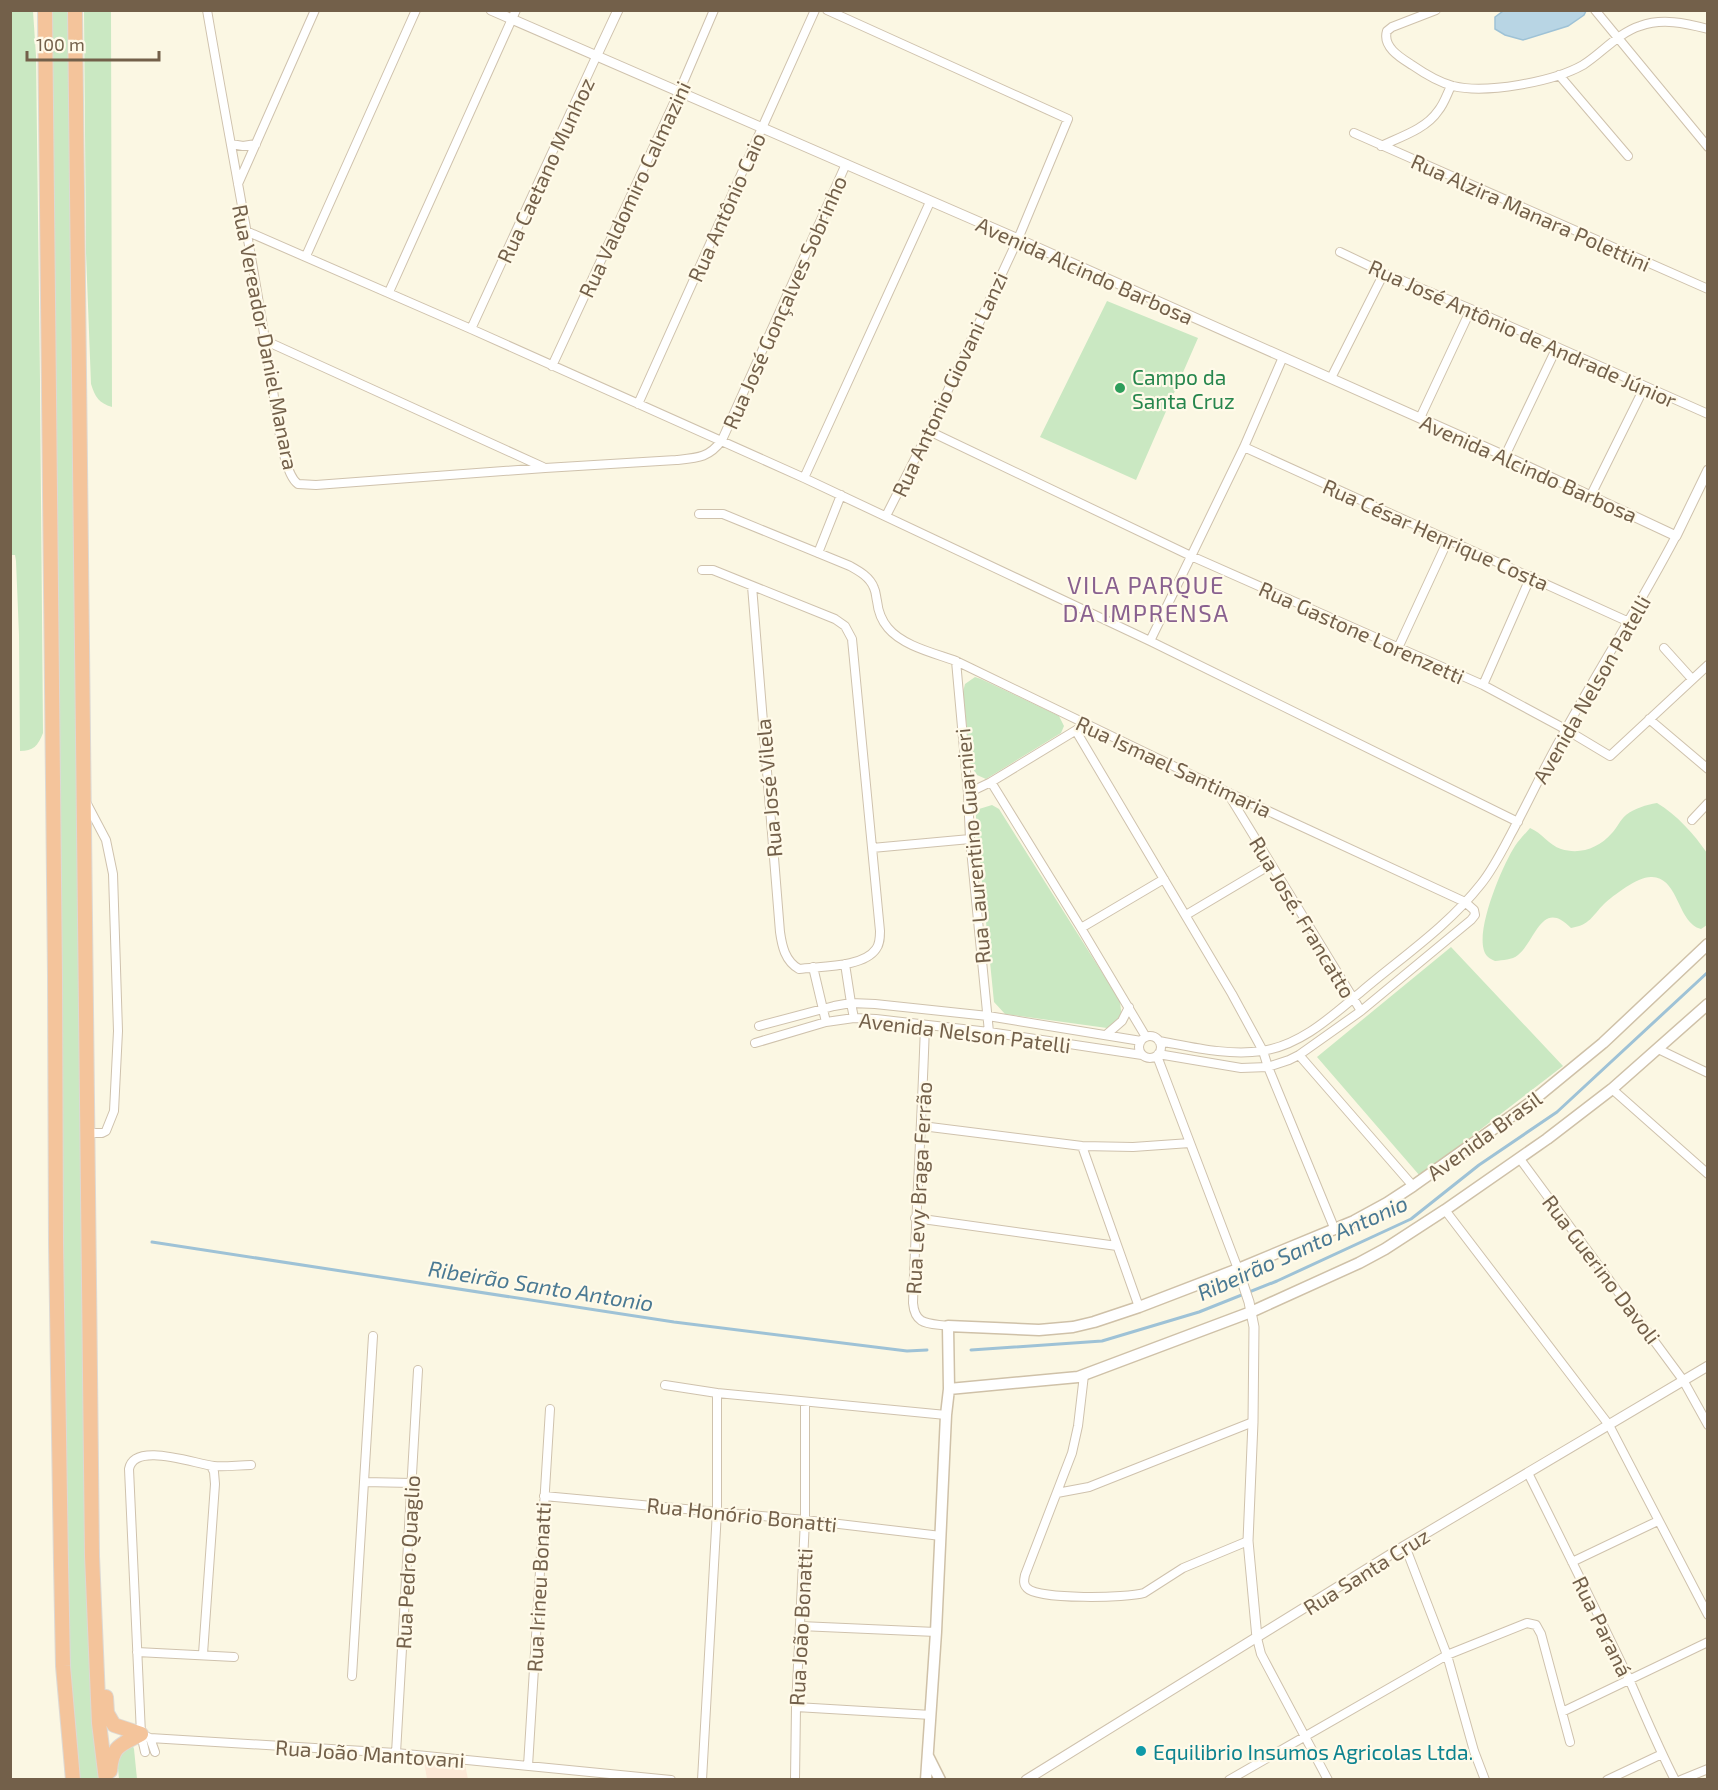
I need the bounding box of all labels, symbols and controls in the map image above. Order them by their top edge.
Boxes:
scale bar [27,24,159,62]
text: 100 m [36,33,85,55]
street label: Rua Caetano Munhoz [491,73,599,267]
street label: Rua Valdomiro Calmazini [573,77,695,301]
street label: Rua Antônio Caio [682,129,770,285]
street label: Rua Alzira Manara Polettini [1408,148,1654,276]
street label: Rua José Gonçalves Sobrinho [717,171,853,433]
street label: Rua Vereador Daniel Manara [228,202,304,472]
street label: Avenida Alcindo Barbosa [973,211,1197,329]
street label: Rua José Antônio de Andrade Júnior [1365,254,1681,413]
street label: Rua Antonio Giovani Lanzi [886,268,1012,500]
place label: Campo da Santa Cruz [1132,364,1235,413]
marker: Campo da Santa Cruz [1113,381,1127,395]
street label: Avenida Alcindo Barbosa [1417,409,1641,527]
street label: Rua César Henrique Costa [1319,473,1553,595]
district label: VILA PARQUE DA IMPRENSA [1062,570,1230,627]
street label: Rua Gastone Lorenzetti [1255,575,1469,689]
street label: Avenida Nelson Patelli [1527,590,1655,788]
street label: Rua Ismael Santimaria [1072,710,1276,822]
street label: Rua José Vilela [749,718,787,858]
street label: Rua Laurentino Guarnieri [949,727,995,965]
street label: Rua José. Francatto [1245,832,1361,1002]
street label: Avenida Nelson Patelli [858,1007,1072,1057]
street label: Rua Levy Braga Ferrão [900,1081,936,1295]
street label: Avenida Brasil [1422,1085,1547,1185]
water label: Ribeirão Santo Antonio [1193,1189,1411,1305]
street label: Rua Guerino Davoli [1538,1190,1666,1348]
water label: Ribeirão Santo Antonio [427,1254,655,1316]
street label: Rua Pedro Quaglio [390,1474,425,1650]
street label: Rua Honório Bonatti [646,1492,838,1536]
street label: Rua Irineu Bonatti [521,1501,555,1673]
street label: Rua Santa Cruz [1298,1522,1434,1620]
street label: Rua João Bonatti [783,1548,817,1706]
street label: Rua Paraná [1568,1572,1638,1680]
street label: Rua João Mantovani [274,1734,466,1772]
place label: Equilibrio Insumos Agricolas Ltda. [1153,1739,1473,1764]
marker: Equilibrio Insumos Agricolas Ltda. [1134,1744,1148,1758]

